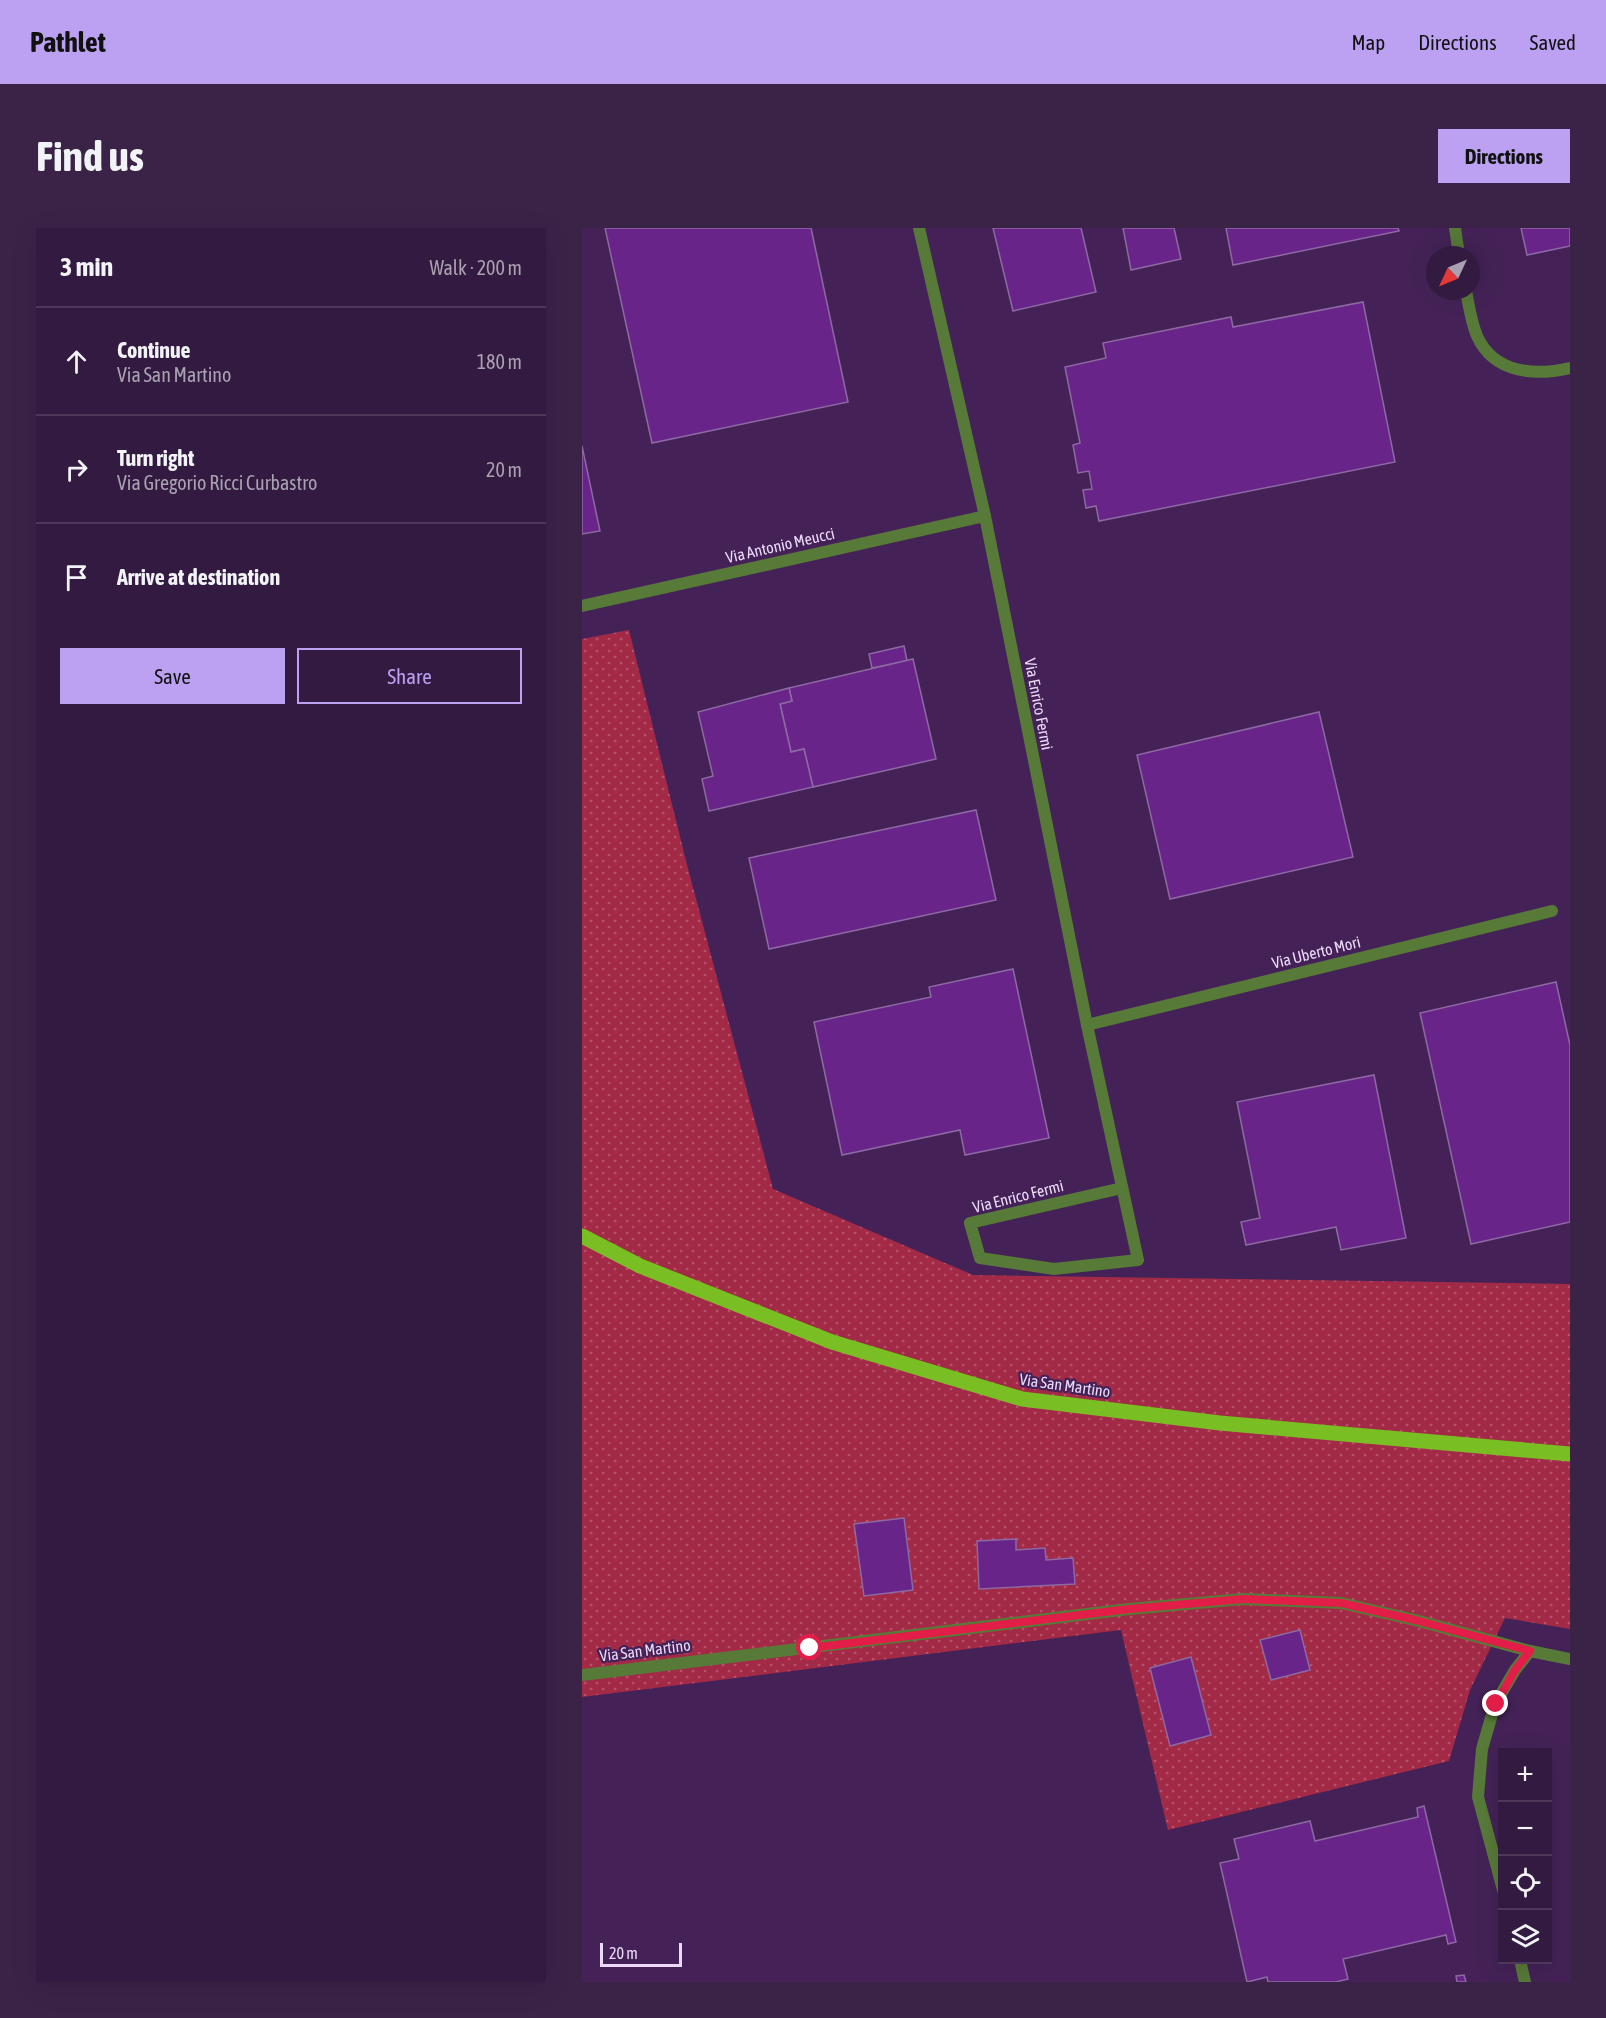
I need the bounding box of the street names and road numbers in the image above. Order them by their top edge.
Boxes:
street label: Via Antonio Meucci [724,524,836,566]
street label: Via Enrico Fermi [1021,657,1057,751]
street label: Via Uberto Mori [1270,932,1362,972]
street label: Via Enrico Fermi [971,1176,1065,1216]
street label: Via San Martino [1018,1370,1112,1400]
street label: Via San Martino [598,1635,692,1665]

